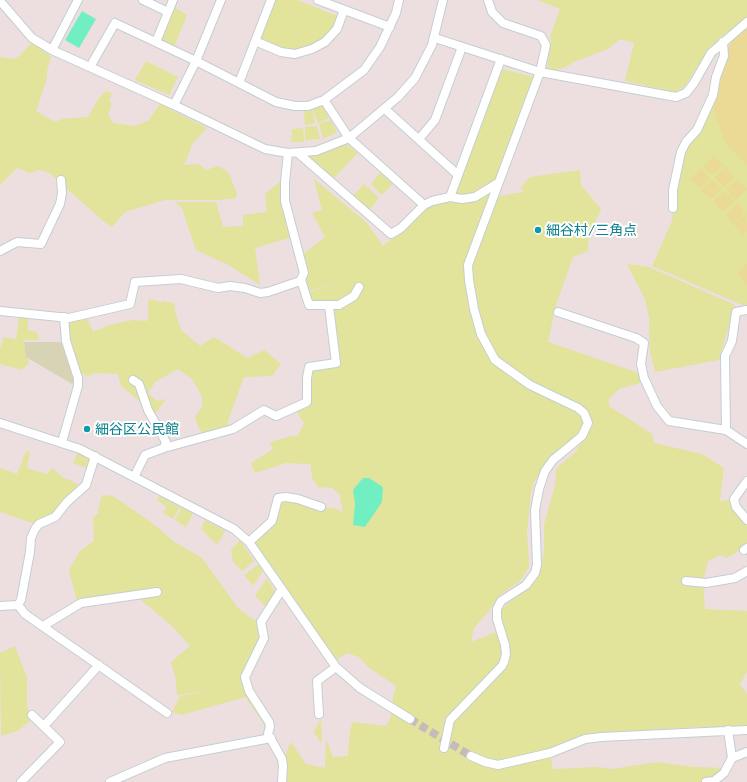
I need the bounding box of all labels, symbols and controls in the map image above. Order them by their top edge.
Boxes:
place label: 細谷村/三角点 [546,222,637,238]
marker: 細谷村/三角点 [533,225,543,235]
place label: 細谷区公民館 [95,421,179,437]
marker: 細谷区公民館 [82,424,92,434]

